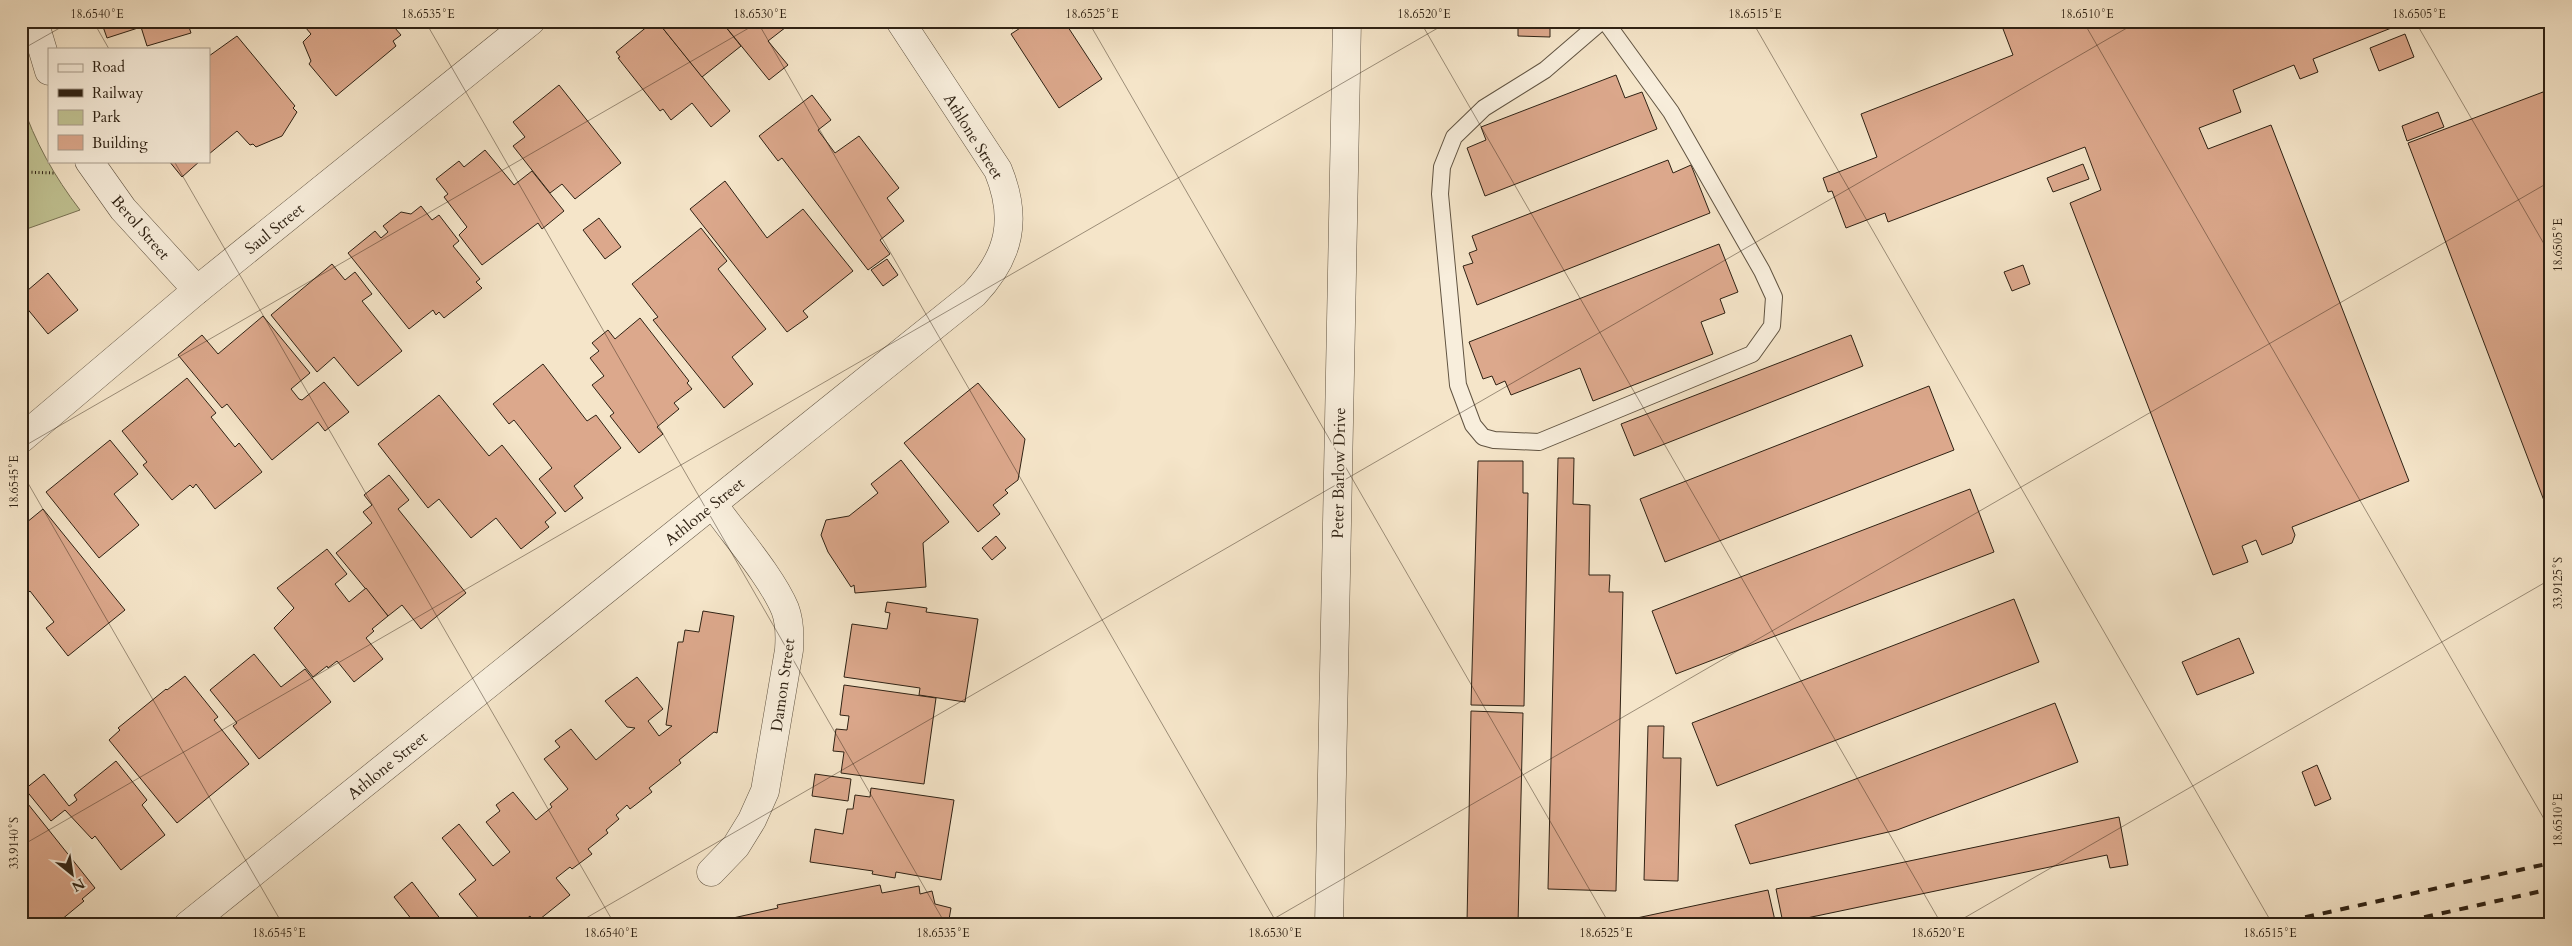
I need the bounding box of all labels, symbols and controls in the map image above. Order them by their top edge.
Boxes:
text: 18.6540°E [70,6,124,22]
text: 18.6535°E [401,6,455,22]
text: 18.6530°E [733,6,787,22]
text: 18.6525°E [1065,6,1119,22]
text: 18.6520°E [1397,6,1451,22]
text: 18.6515°E [1728,6,1782,22]
text: 18.6510°E [2060,6,2114,22]
text: 18.6505°E [2392,6,2446,22]
legend [48,48,210,162]
text: Road [92,57,125,77]
text: Railway [92,83,143,103]
street label: Athlone Street [938,90,1008,184]
text: Park [92,107,121,127]
text: Building [92,133,148,153]
street label: Berol Street [106,190,175,265]
street label: Saul Street [240,198,309,260]
text: 18.6505°E [2550,218,2566,272]
street label: Peter Barlow Drive [1327,407,1351,539]
text: 18.6545°E [6,455,22,509]
street label: Athlone Street [660,473,749,551]
text: 33.9125°S [2550,557,2566,609]
street label: Damon Street [766,637,800,733]
street label: Athlone Street [343,727,432,805]
text: 18.6510°E [2550,793,2566,847]
text: 33.9140°S [6,817,22,869]
north arrow [48,848,98,898]
text: N [68,874,88,896]
text: 18.6545°E [252,925,306,941]
text: 18.6540°E [584,925,638,941]
text: 18.6535°E [916,925,970,941]
text: 18.6530°E [1248,925,1302,941]
text: 18.6525°E [1579,925,1633,941]
text: 18.6520°E [1911,925,1965,941]
text: 18.6515°E [2243,925,2297,941]

